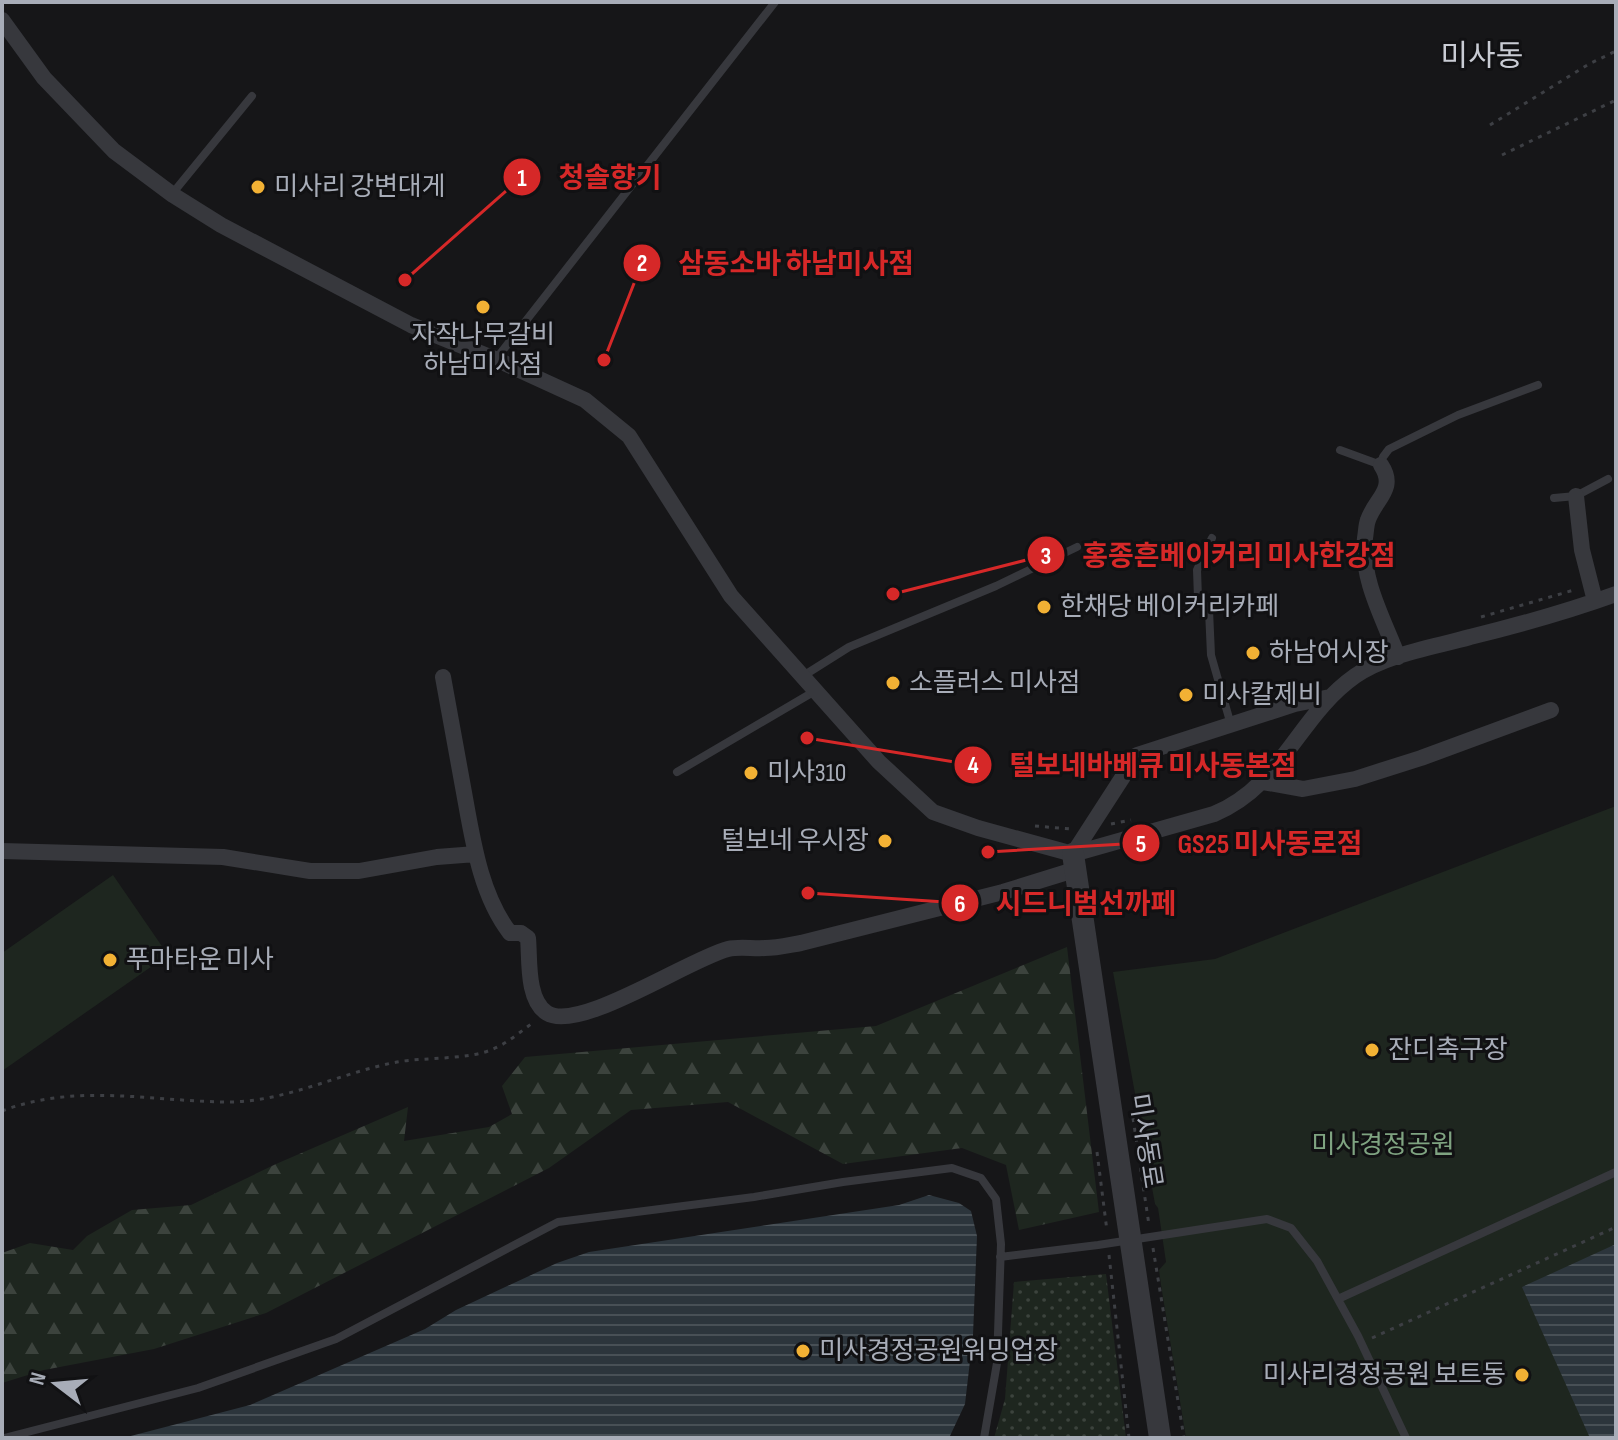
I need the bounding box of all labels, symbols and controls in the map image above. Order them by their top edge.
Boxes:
district label: 미사동 [1441,39,1523,75]
callout: 청솔향기 [502,151,677,203]
text: 청솔향기 [558,162,662,195]
text: 1 [517,164,527,193]
place label: 미사리 강변대게 [274,172,446,203]
marker: 미사리 강변대게 [249,178,267,196]
callout: 삼동소바 하남미사점 [622,237,930,289]
text: 삼동소바 하남미사점 [678,248,914,281]
text: 2 [637,249,647,278]
marker: 자작나무갈비 하남미사점 [474,298,492,316]
place label: 자작나무갈비 하남미사점 [411,320,555,381]
callout: 홍종흔베이커리 미사한강점 [1026,529,1412,581]
text: 홍종흔베이커리 미사한강점 [1082,540,1396,573]
text: 3 [1041,542,1051,571]
place label: 한채당 베이커리카페 [1060,592,1279,623]
marker: 한채당 베이커리카페 [1035,598,1053,616]
place label: 하남어시장 [1269,638,1389,669]
marker: 하남어시장 [1244,644,1262,662]
place label: 소플러스 미사점 [909,668,1081,699]
marker: 소플러스 미사점 [884,674,902,692]
place label: 미사칼제비 [1202,680,1322,711]
marker: 미사칼제비 [1177,686,1195,704]
callout: 털보네바베큐 미사동본점 [953,739,1313,791]
text: 털보네바베큐 미사동본점 [1009,750,1297,783]
text: 4 [967,751,979,780]
place label: 미사310 [767,758,846,789]
marker: 미사310 [742,764,760,782]
callout: GS25 미사동로점 [1121,817,1378,869]
place label: 털보네 우시장 [721,826,869,857]
text: GS25 미사동로점 [1178,828,1362,861]
text: 5 [1136,830,1146,859]
marker: 털보네 우시장 [876,832,894,850]
callout: 시드니범선까페 [940,877,1192,929]
text: 시드니범선까페 [996,888,1176,921]
text: 6 [954,890,966,919]
place label: 푸마타운 미사 [126,945,274,976]
marker: 푸마타운 미사 [101,951,119,969]
place label: 잔디축구장 [1388,1035,1508,1066]
marker: 잔디축구장 [1363,1041,1381,1059]
street label: 미사동로 [1122,1091,1168,1191]
park label: 미사경정공원 [1311,1130,1455,1161]
place label: 미사경정공원워밍업장 [819,1336,1058,1367]
marker: 미사경정공원워밍업장 [794,1342,812,1360]
north arrow [16,1344,96,1424]
place label: 미사리경정공원 보트동 [1263,1360,1506,1391]
marker: 미사리경정공원 보트동 [1513,1366,1531,1384]
text: N [24,1370,53,1388]

